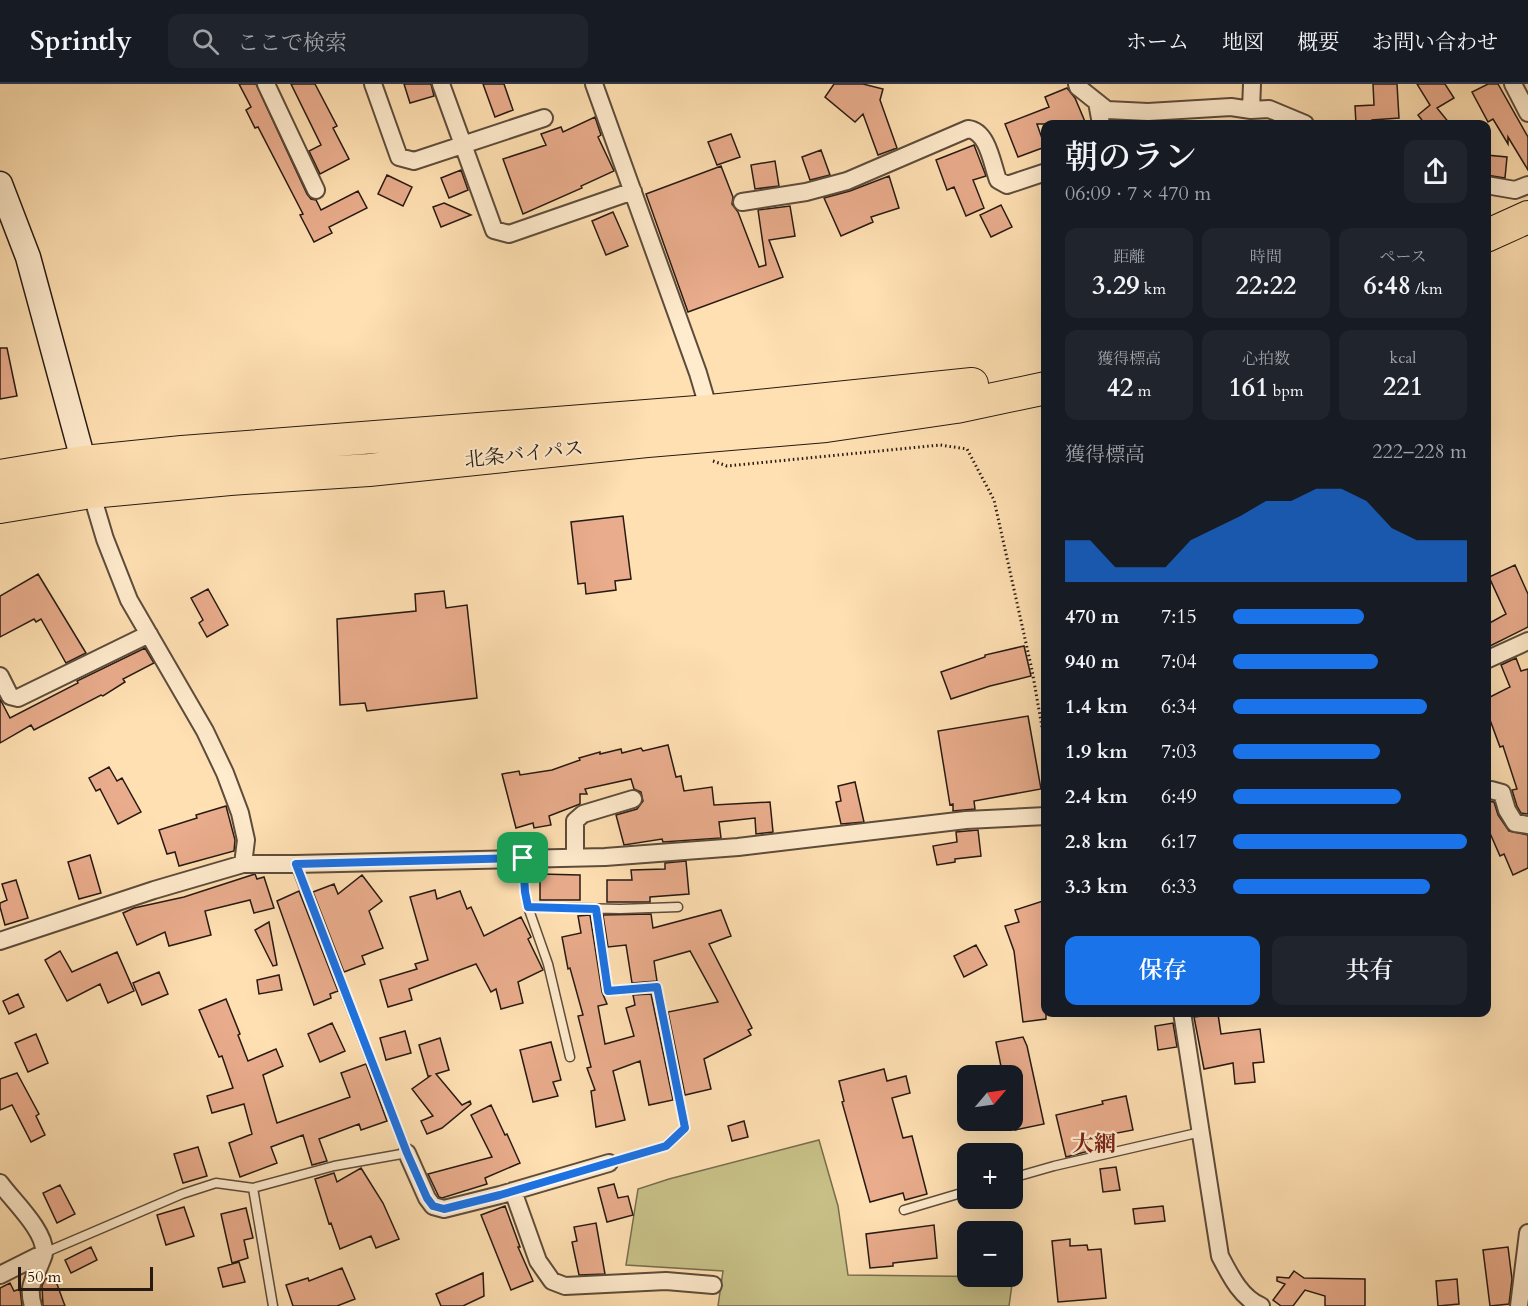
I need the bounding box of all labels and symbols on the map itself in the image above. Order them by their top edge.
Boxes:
street label: 北条バイパス [463,434,585,474]
pin [497,832,548,883]
north arrow [957,1065,1023,1131]
district label: 大網 [1072,1129,1116,1159]
scale bar [18,1264,153,1292]

